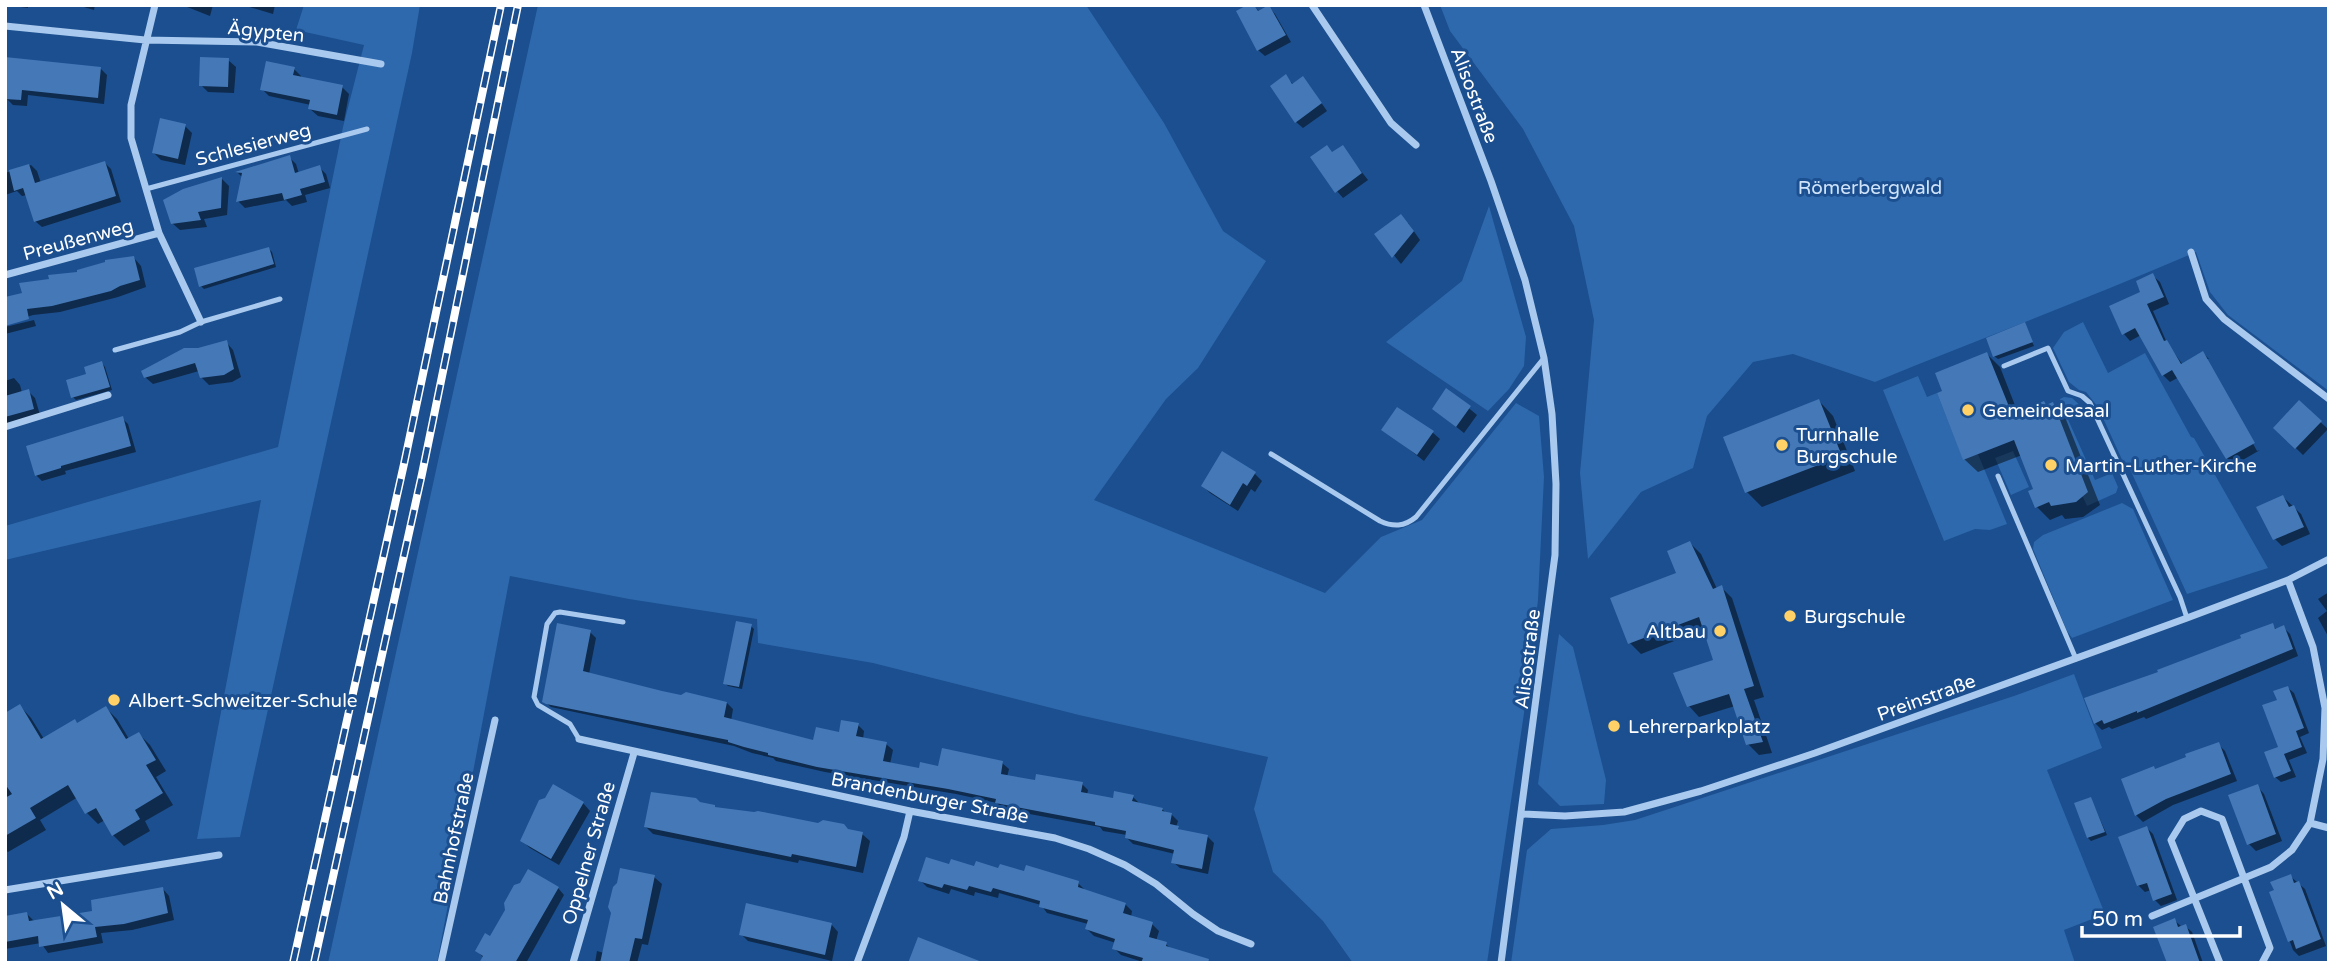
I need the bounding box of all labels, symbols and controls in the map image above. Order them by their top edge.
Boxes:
street label: Ägypten [226,17,306,47]
street label: Alisostraße [1446,44,1502,146]
street label: Schlesierweg [193,119,313,171]
park label: Römerbergwald [1798,177,1942,199]
street label: Preußenweg [21,215,136,265]
place label: Gemeindesaal [1982,400,2110,422]
marker: Gemeindesaal [1960,402,1976,418]
place label: Turnhalle Burgschule [1796,424,1897,468]
marker: Turnhalle Burgschule [1774,437,1790,453]
place label: Martin-Luther-Kirche [2065,455,2257,477]
marker: Martin-Luther-Kirche [2043,457,2059,473]
place label: Burgschule [1804,606,1905,628]
street label: Alisostraße [1511,608,1545,710]
marker: Burgschule [1782,608,1798,624]
place label: Altbau [1646,621,1706,643]
marker: Altbau [1712,623,1728,639]
street label: Preinstraße [1874,670,1979,726]
place label: Albert-Schweitzer-Schule [128,690,358,712]
marker: Albert-Schweitzer-Schule [106,692,122,708]
place label: Lehrerparkplatz [1628,716,1770,738]
marker: Lehrerparkplatz [1606,718,1622,734]
street label: Brandenburger Straße [829,768,1031,828]
street label: Bahnhofstraße [429,770,479,906]
street label: Oppelner Straße [558,779,620,927]
north arrow [28,870,98,940]
text: N [43,878,67,904]
scale bar [2082,894,2240,938]
text: 50 m [2092,907,2143,932]

